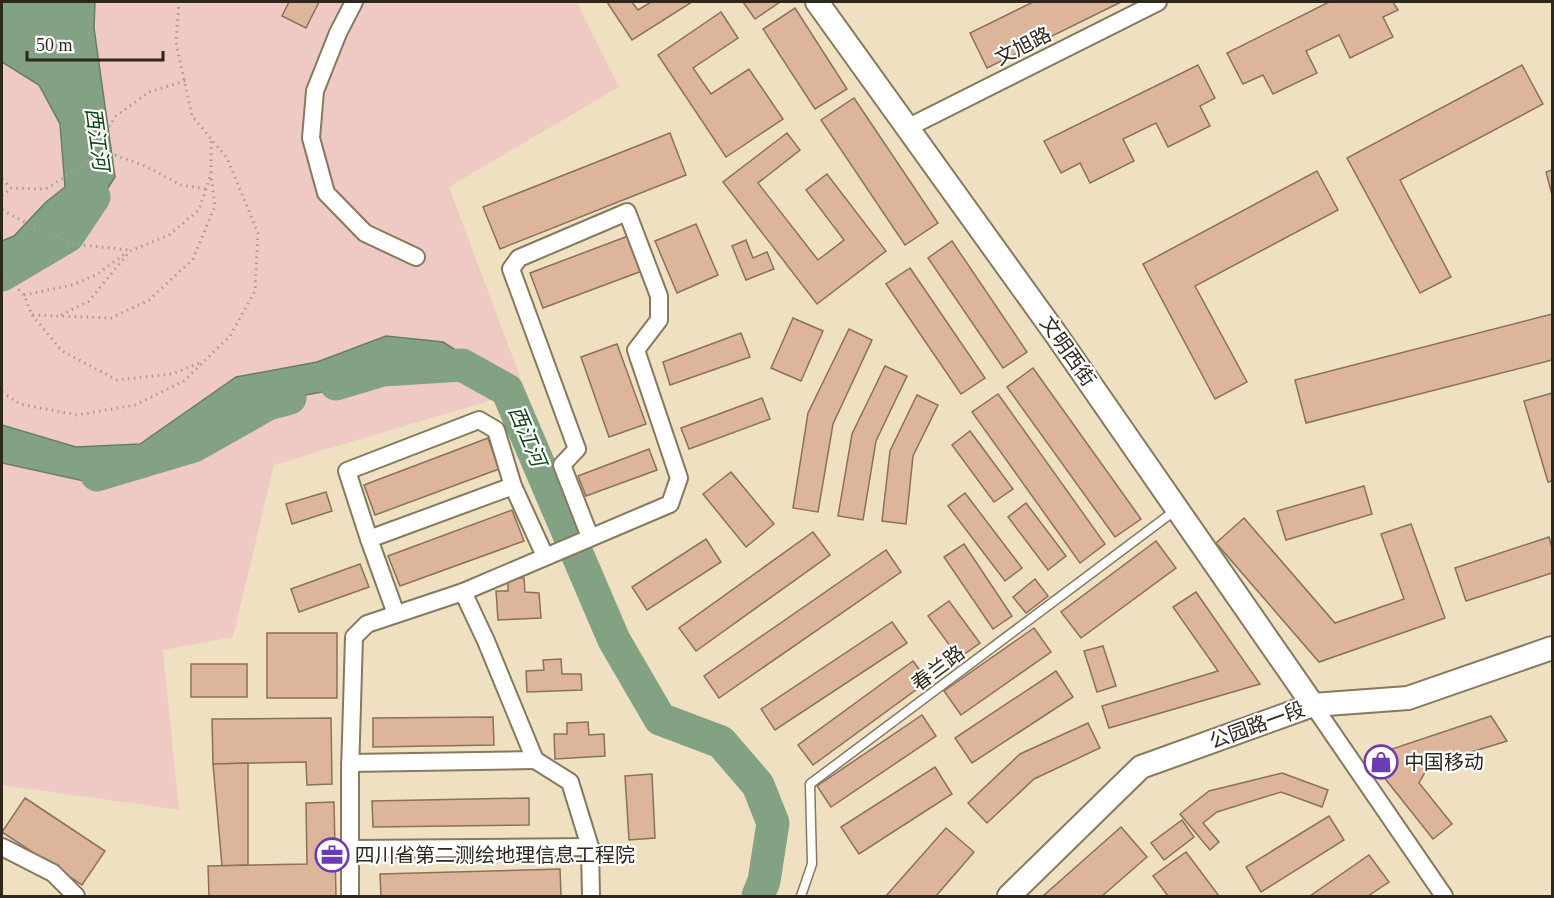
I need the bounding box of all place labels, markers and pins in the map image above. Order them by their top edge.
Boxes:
shop icon: 中国移动 [1363,744,1399,780]
place label: 中国移动 [1404,751,1484,773]
office icon: 四川省第二测绘地理信息工程院 [314,837,350,873]
place label: 四川省第二测绘地理信息工程院 [355,844,635,866]

